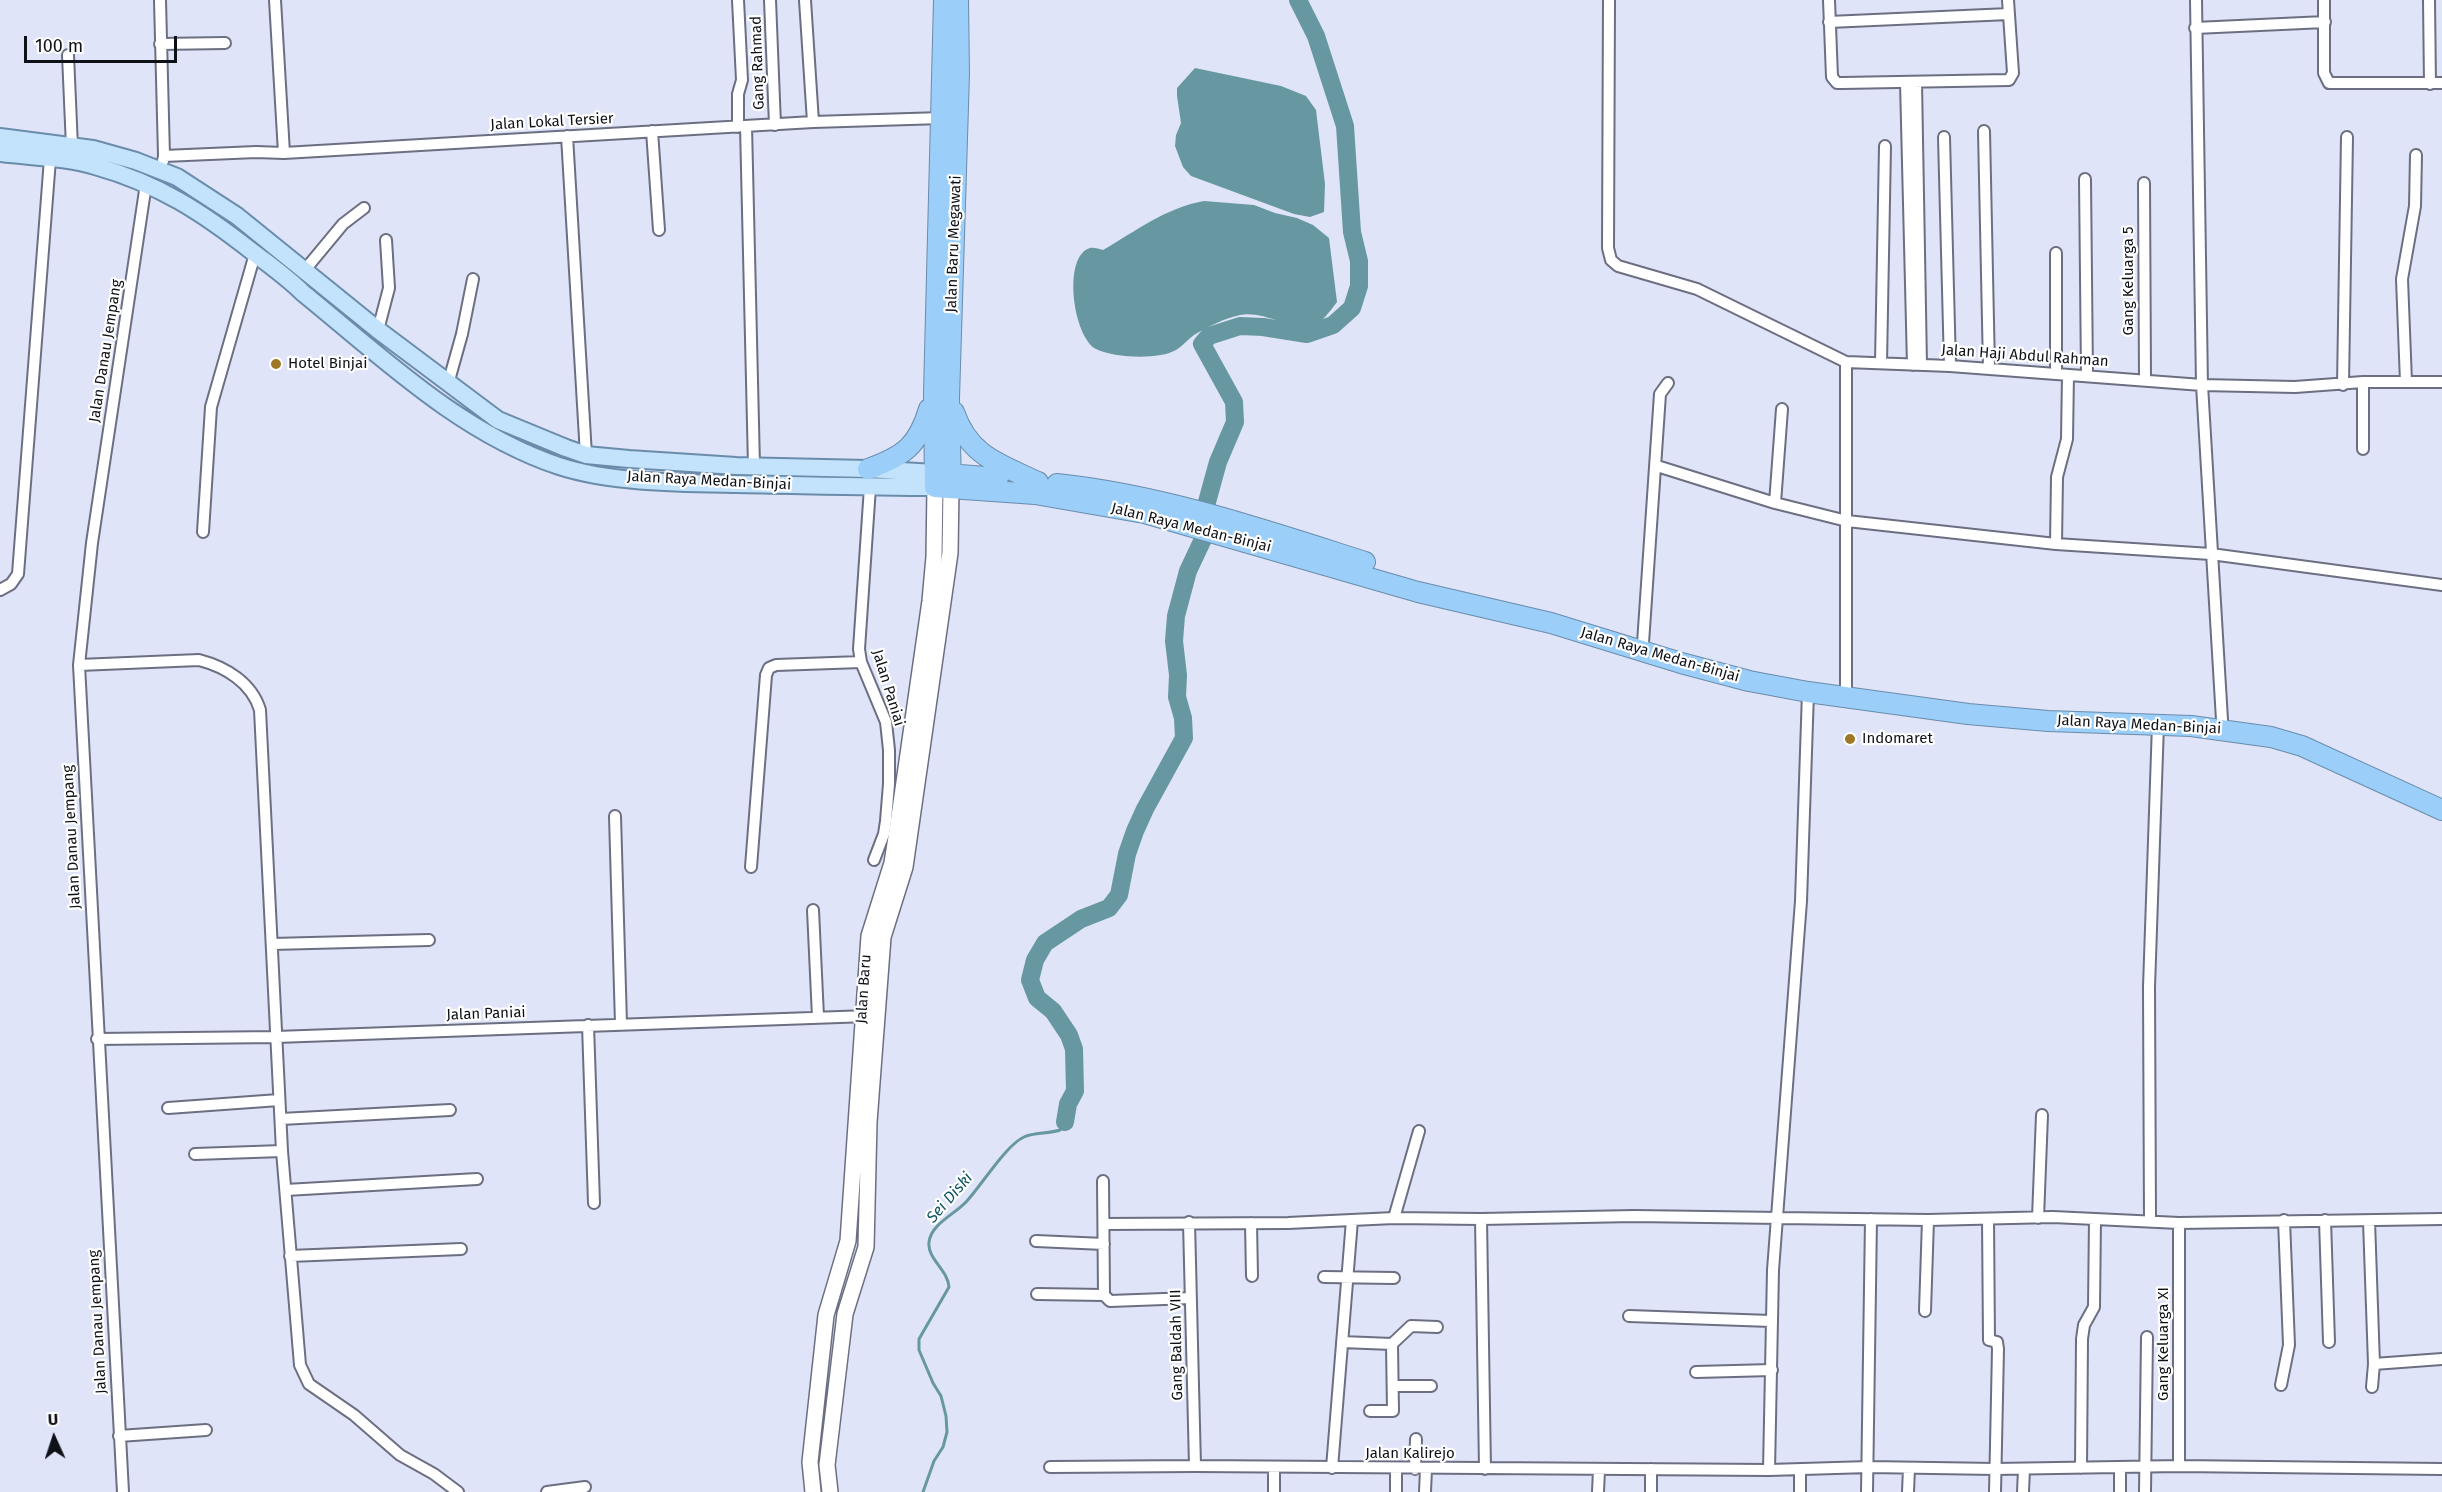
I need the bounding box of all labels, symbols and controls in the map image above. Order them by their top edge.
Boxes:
street label: Gang Rahmad [747,16,769,110]
scale bar [27,24,180,62]
text: 100 m [35,35,83,57]
street label: Jalan Lokal Tersier [490,110,614,134]
street label: Jalan Baru Megawati [943,175,965,313]
street label: Gang Keluarga 5 [2120,226,2138,336]
street label: Jalan Danau Jempang [86,278,126,424]
street label: Jalan Haji Abdul Rahman [1941,341,2109,371]
place label: Hotel Binjai [288,355,367,373]
marker: Hotel Binjai [269,357,283,371]
street label: Jalan Raya Medan-Binjai [626,468,792,494]
street label: Jalan Raya Medan-Binjai [1109,499,1273,557]
street label: Jalan Raya Medan-Binjai [1578,624,1742,686]
street label: Jalan Paniai [868,647,908,729]
street label: Jalan Raya Medan-Binjai [2056,712,2222,738]
place label: Indomaret [1862,730,1933,748]
marker: Indomaret [1843,732,1857,746]
street label: Jalan Danau Jempang [59,764,85,910]
street label: Jalan Baru [853,954,875,1024]
street label: Jalan Paniai [446,1004,526,1024]
water label: Sei Diski [923,1169,977,1227]
street label: Jalan Danau Jempang [85,1249,111,1395]
street label: Gang Keluarga XI [2155,1287,2173,1401]
street label: Gang Baldah VIII [1167,1289,1187,1401]
north arrow [24,1408,84,1468]
text: U [47,1410,59,1429]
street label: Jalan Kalirejo [1365,1445,1455,1463]

